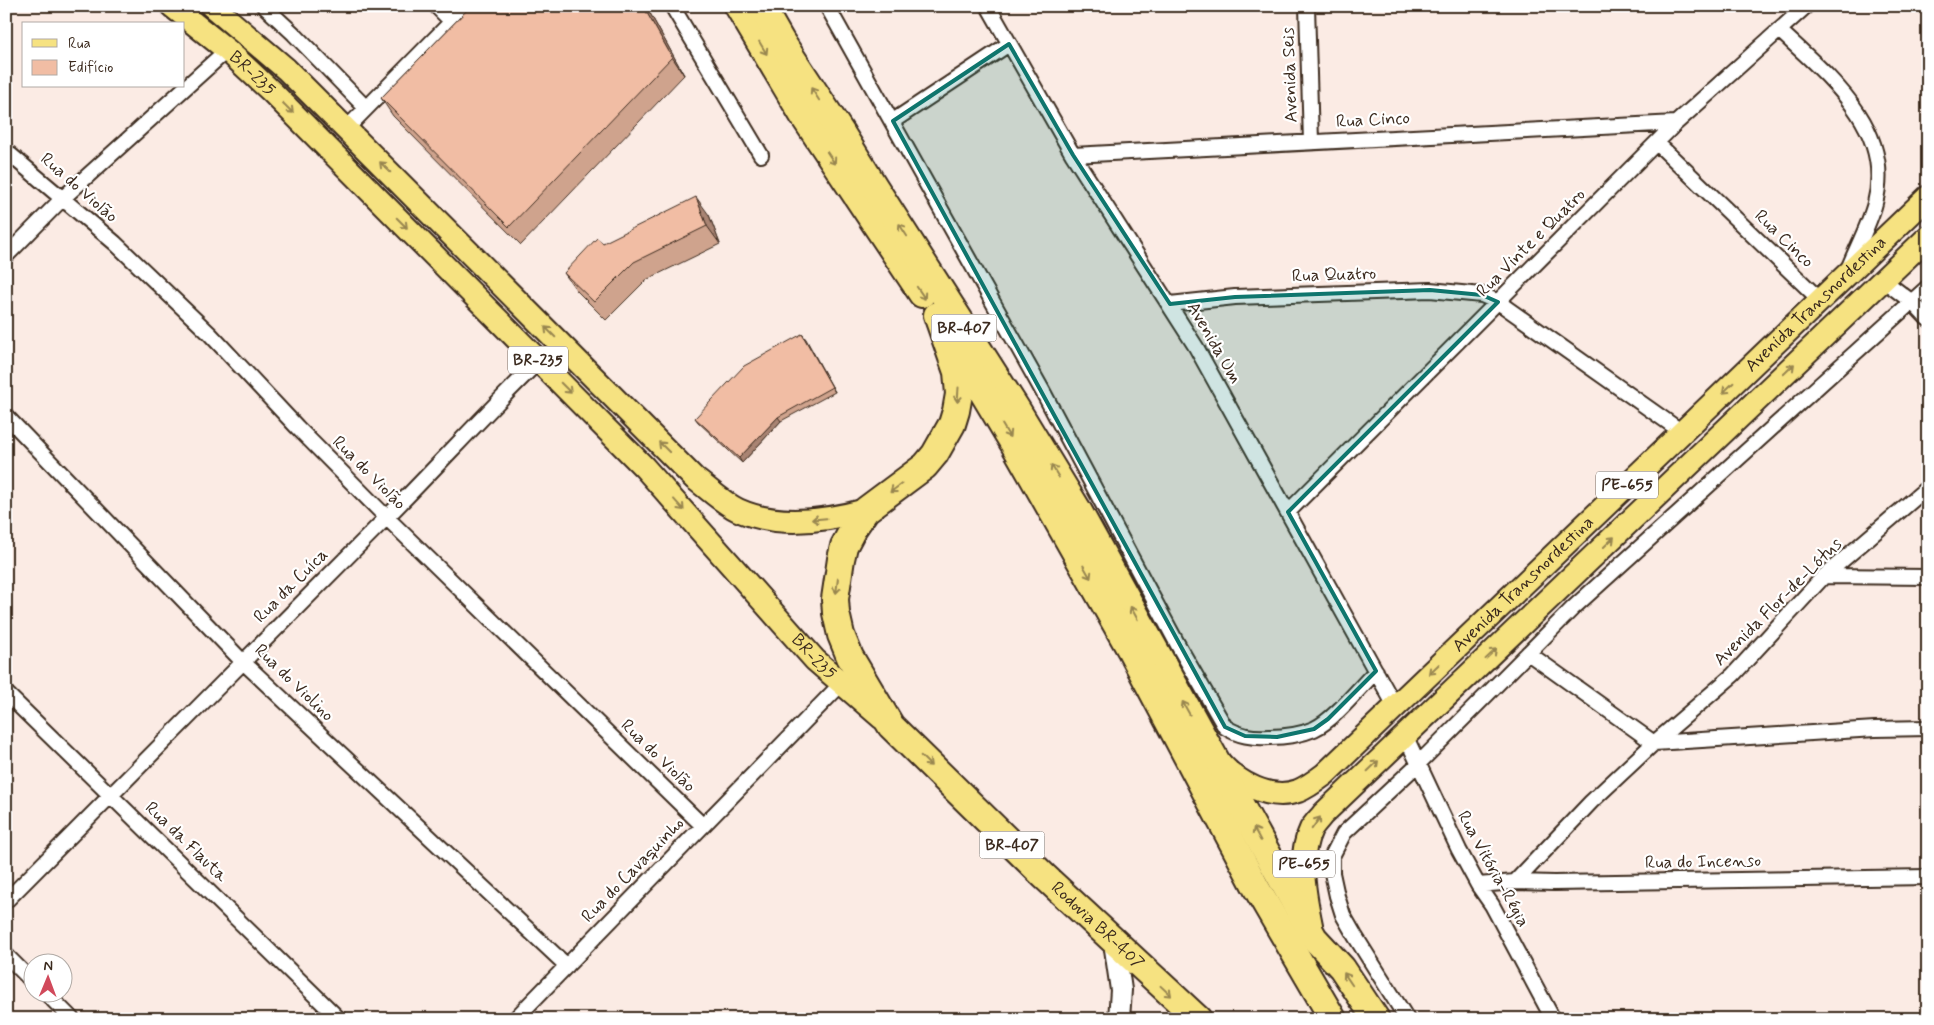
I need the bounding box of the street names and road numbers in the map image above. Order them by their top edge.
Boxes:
street label: Avenida Seis [1276,27,1304,123]
street label: BR-235 [224,46,281,101]
street label: Rua Cinco [1335,106,1411,134]
street label: Rua do Violão [35,148,123,228]
street label: Rua Vinte e Quatro [1471,183,1591,303]
street label: Rua Cinco [1749,205,1819,273]
street label: Avenida Transnordestina [1740,231,1892,378]
street label: Rua Quatro [1291,262,1377,288]
street label: Avenida Um [1181,298,1247,388]
road number: BR-407 [932,314,996,342]
road number: BR-235 [508,346,568,374]
street label: Rua do Violão [327,431,411,515]
road number: PE-655 [1596,472,1658,498]
street label: Avenida Transnordestina [1447,511,1599,658]
street label: Avenida Flor-de-Lótus [1709,532,1848,671]
street label: Rua da Cuíca [248,543,334,629]
street label: BR-235 [785,629,842,685]
street label: Rua do Violino [249,639,339,727]
street label: Rua do Violão [615,714,701,798]
street label: Rua da Flauta [139,796,233,888]
street label: Rua Vitória-Régia [1451,806,1535,932]
street label: Rua do Cavaquinho [576,812,690,928]
road number: BR-407 [980,832,1044,858]
street label: Rua do Incenso [1645,849,1761,875]
road number: PE-655 [1273,851,1335,878]
street label: Rodovia BR-407 [1046,876,1149,975]

